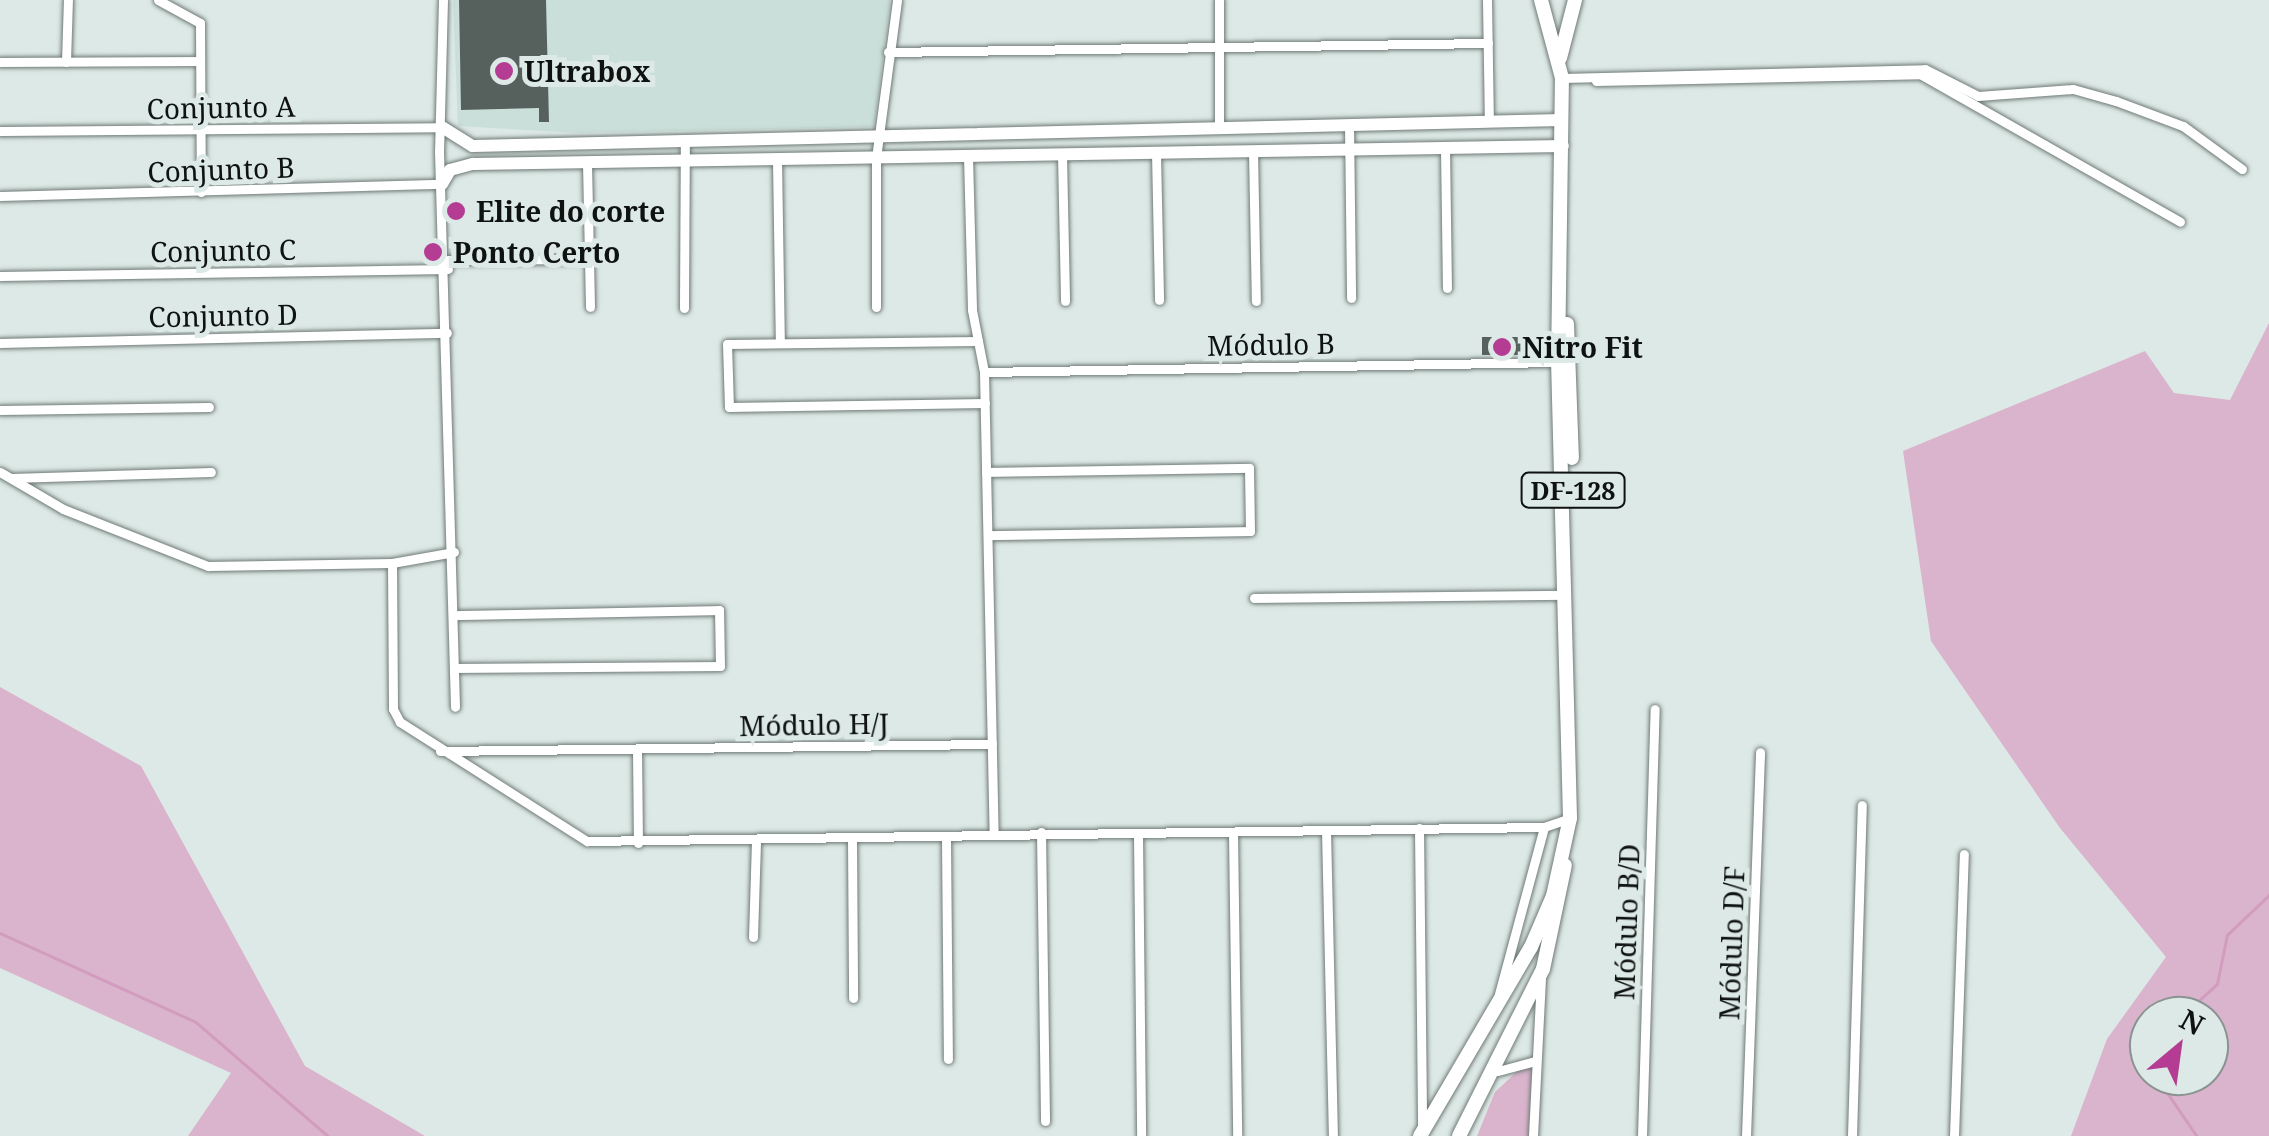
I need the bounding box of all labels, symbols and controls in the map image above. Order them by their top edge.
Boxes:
place label: Ultrabox [524,54,650,88]
marker: Ultrabox [493,60,515,82]
street label: Conjunto A [146,89,296,125]
street label: Conjunto B [147,150,295,188]
place label: Elite do corte [476,194,665,228]
marker: Elite do corte [445,200,467,222]
street label: Conjunto C [150,232,296,268]
place label: Ponto Certo [453,235,620,269]
marker: Ponto Certo [422,241,444,263]
street label: Conjunto D [148,297,298,333]
street label: Módulo B [1207,326,1335,362]
place label: Nitro Fit [1522,330,1643,364]
marker: Nitro Fit [1491,336,1513,358]
road number: DF-128 [1520,470,1626,510]
street label: Módulo H/J [739,706,889,742]
street label: Módulo B/D [1606,843,1646,1001]
street label: Módulo D/F [1712,865,1750,1021]
north arrow [2129,996,2229,1096]
text: N [2174,1000,2211,1043]

